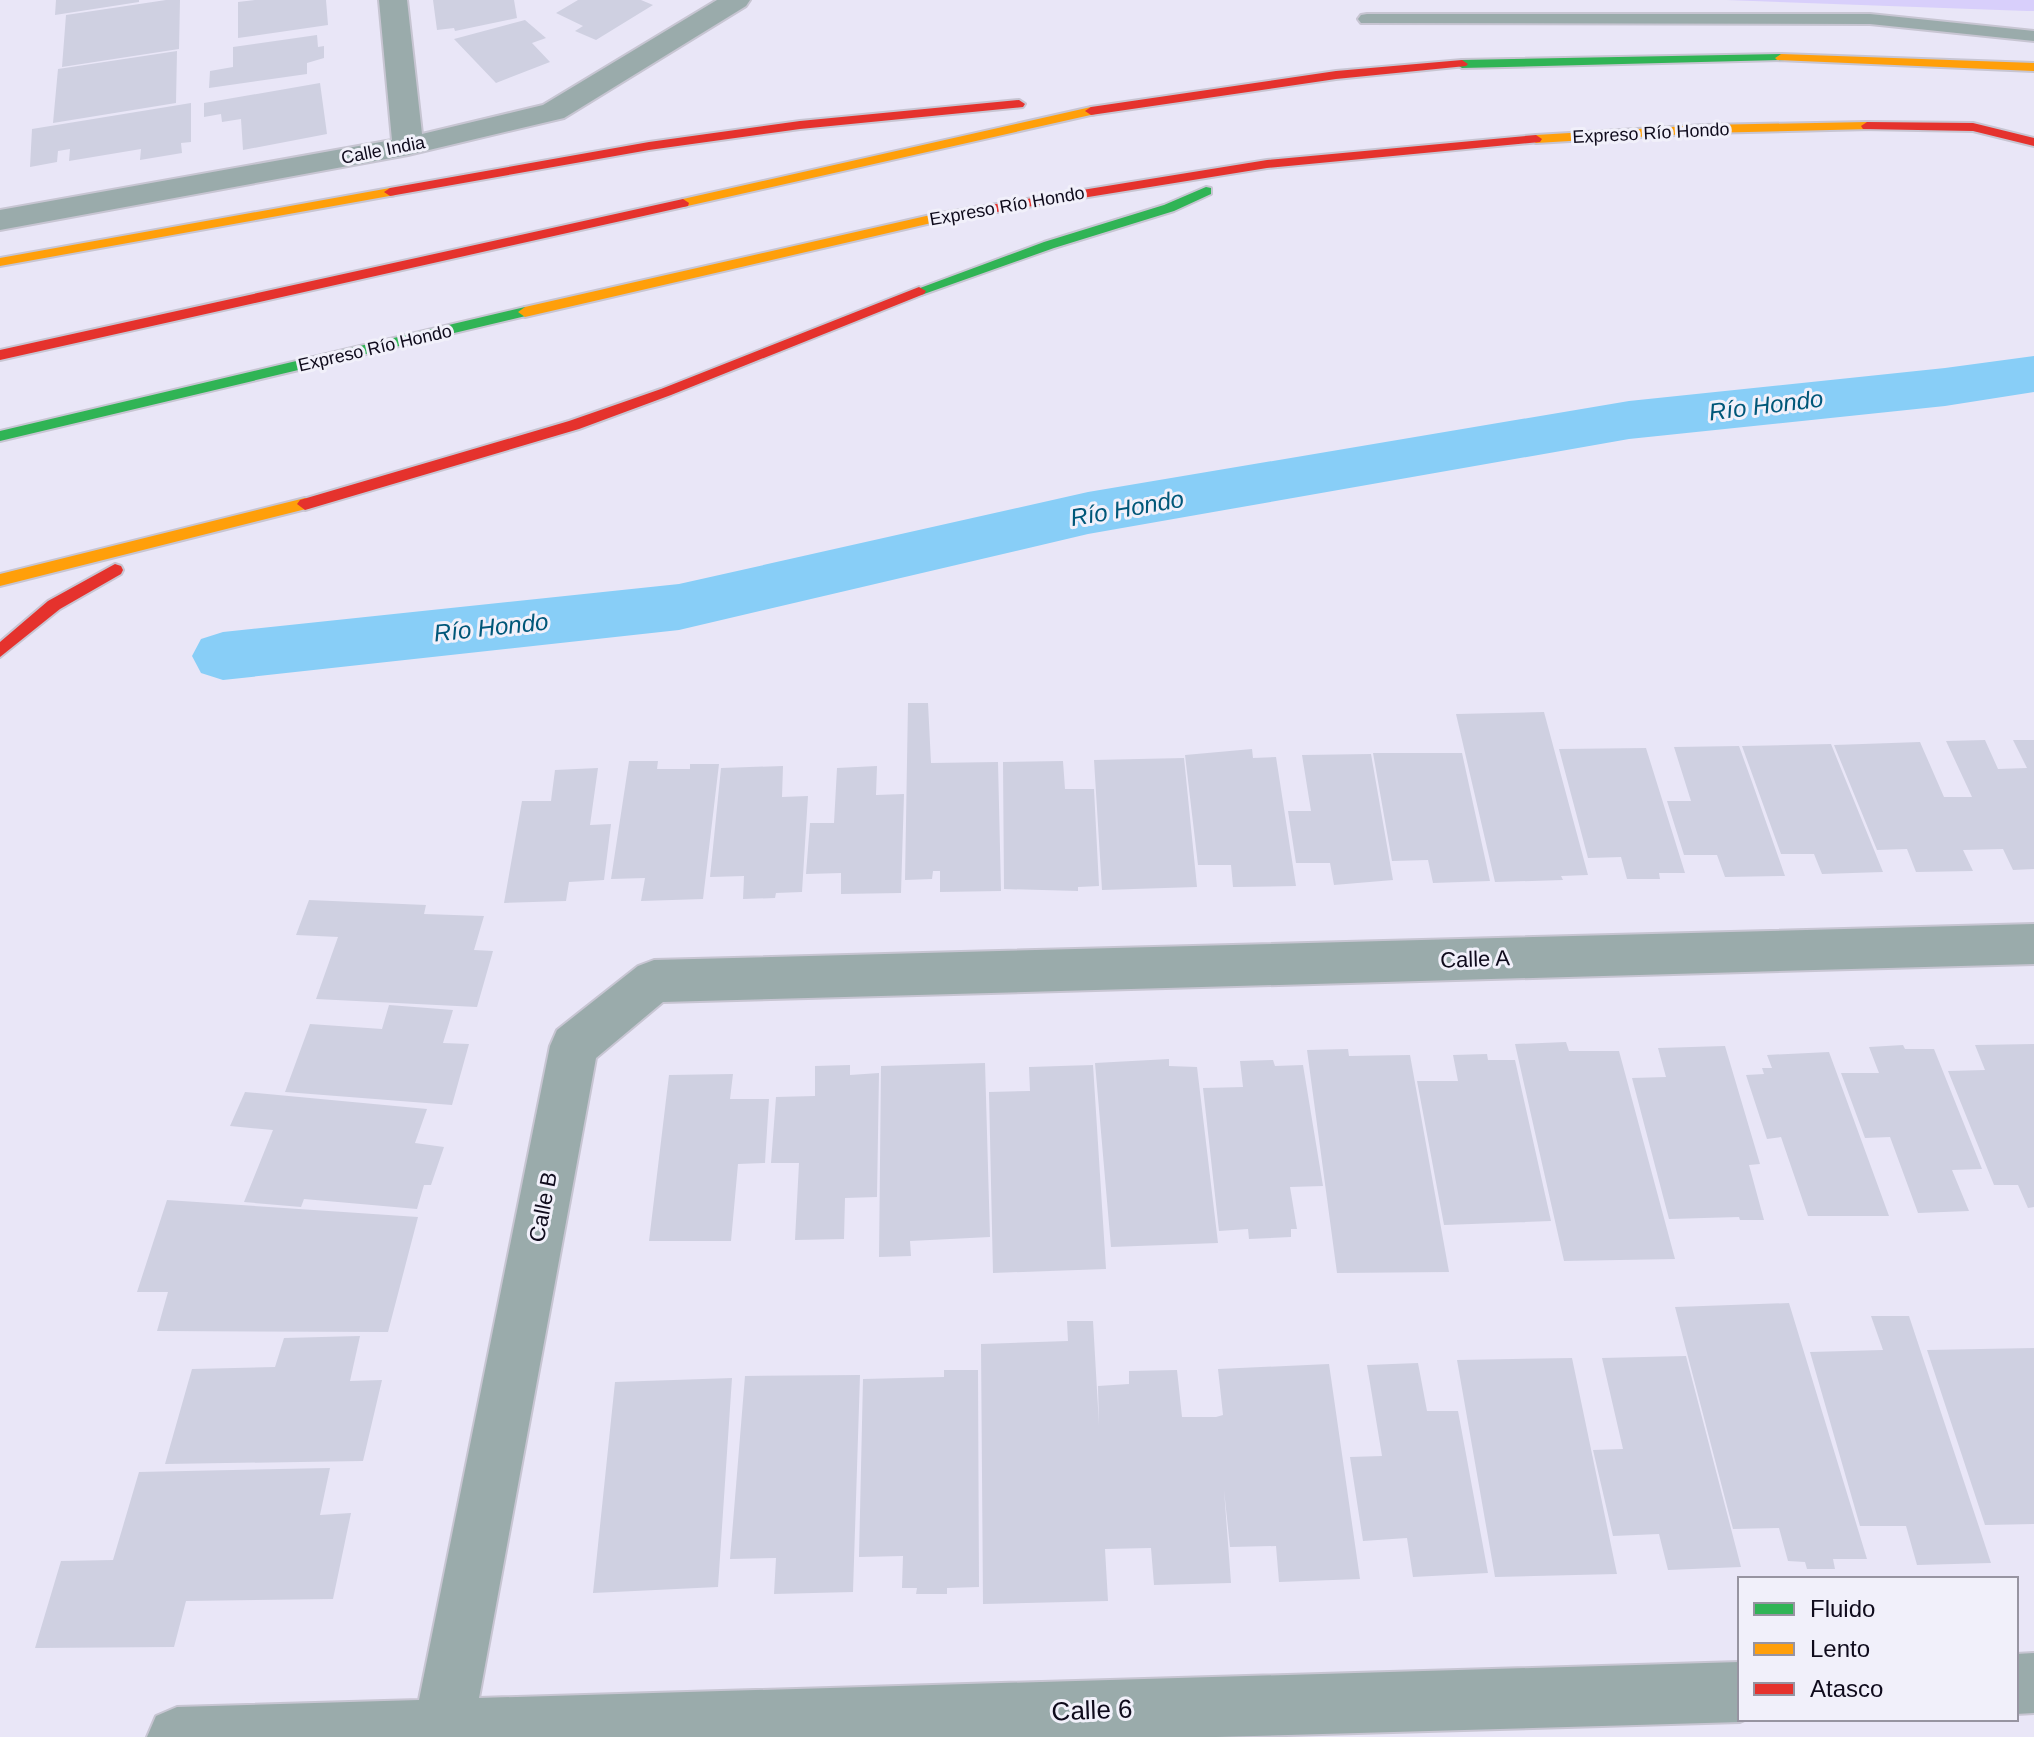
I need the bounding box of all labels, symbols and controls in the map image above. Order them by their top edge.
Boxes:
street label: Expreso Río Hondo [1572,119,1730,147]
street label: Calle India [339,132,428,168]
street label: Expreso Río Hondo [928,183,1086,229]
street label: Expreso Río Hondo [296,321,454,375]
water label: Río Hondo [1707,385,1825,425]
water label: Río Hondo [1068,485,1186,531]
water label: Río Hondo [433,608,549,646]
street label: Calle A [1440,945,1511,973]
street label: Calle B [524,1170,562,1244]
legend [1738,1577,2018,1721]
text: Fluido [1810,1595,1875,1622]
text: Lento [1810,1635,1870,1662]
text: Atasco [1810,1675,1883,1702]
street label: Calle 6 [1051,1694,1133,1726]

